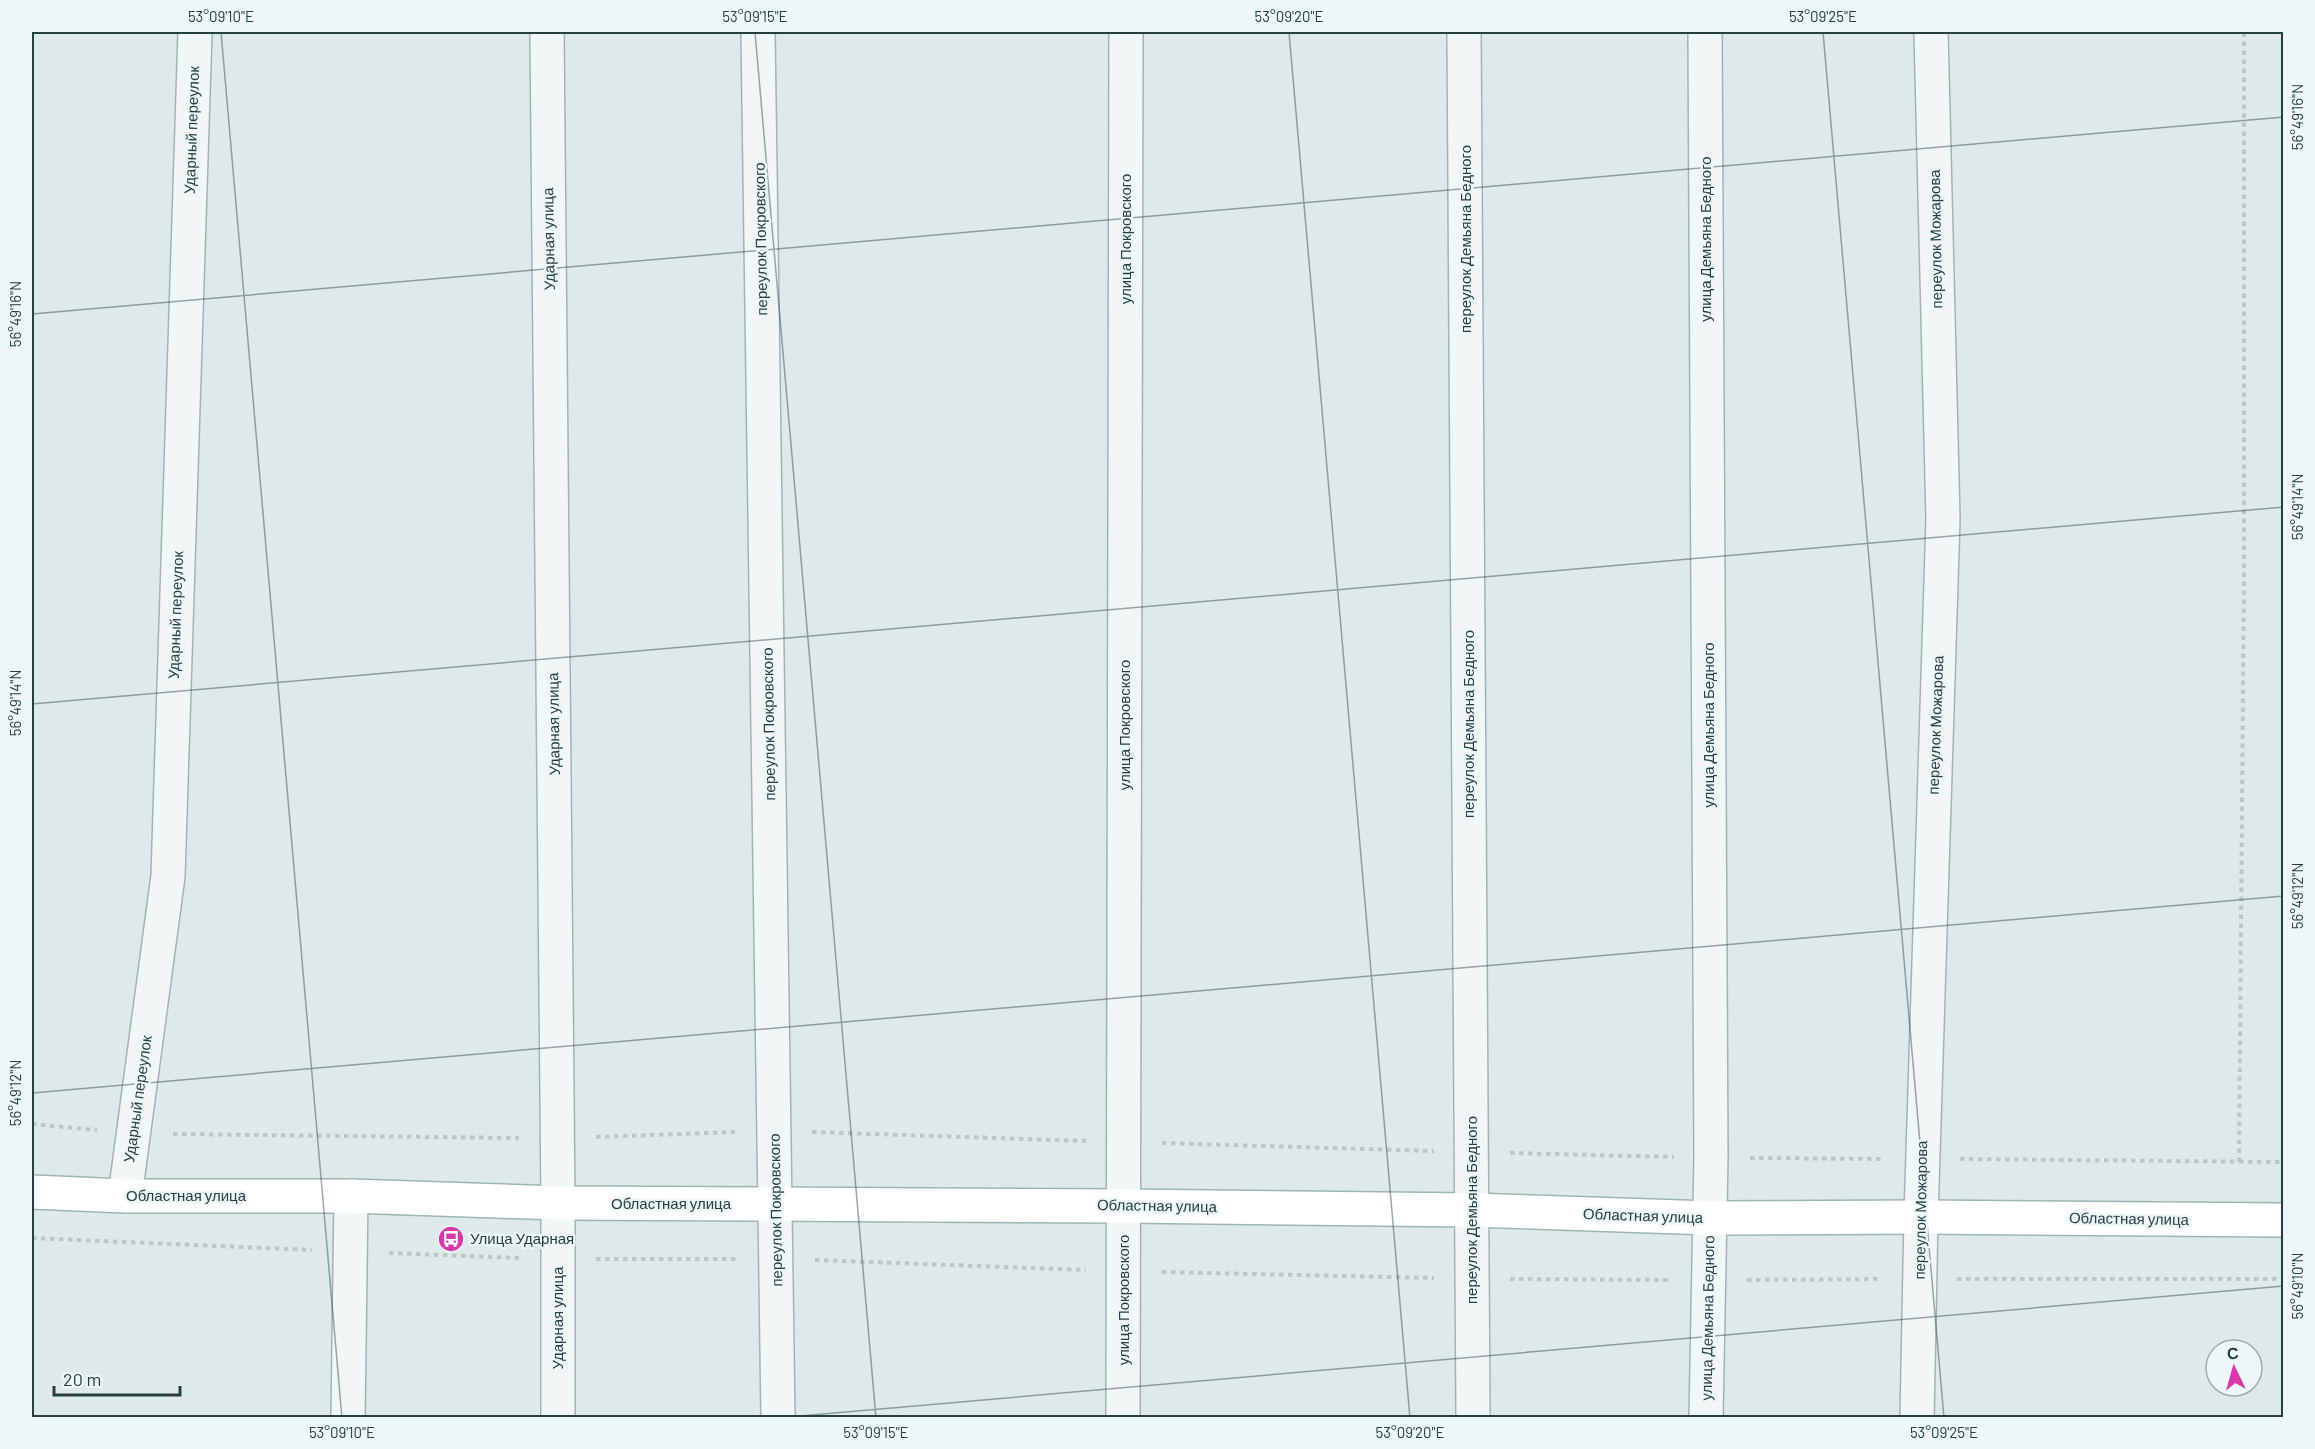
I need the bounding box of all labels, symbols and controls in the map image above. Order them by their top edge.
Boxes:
text: 53°09'10"E [188,7,254,25]
text: 53°09'15"E [722,7,788,25]
text: 53°09'20"E [1255,7,1323,25]
text: 53°09'25"E [1789,7,1857,25]
street label: Ударный переулок [180,65,202,194]
text: 56°49'16"N [2288,84,2306,150]
street label: переулок Демьяна Бедного [1456,145,1474,333]
street label: улица Демьяна Бедного [1696,156,1714,322]
street label: переулок Покровского [750,162,770,316]
street label: переулок Можарова [1925,169,1945,309]
street label: улица Покровского [1116,174,1134,304]
street label: Ударная улица [538,187,558,291]
text: 56°49'16"N [6,281,24,347]
text: 56°49'14"N [2288,474,2306,540]
street label: Ударный переулок [164,550,186,679]
street label: переулок Демьяна Бедного [1459,630,1477,818]
street label: улица Демьяна Бедного [1699,642,1717,808]
street label: переулок Покровского [758,647,778,801]
street label: переулок Можарова [1924,655,1946,795]
street label: улица Покровского [1115,660,1133,790]
text: 56°49'14"N [6,670,24,736]
street label: Ударная улица [543,672,563,776]
text: 56°49'12"N [2288,863,2306,929]
street label: Ударный переулок [119,1034,155,1164]
text: 56°49'12"N [6,1060,24,1126]
street label: переулок Демьяна Бедного [1462,1116,1480,1304]
street label: переулок Покровского [765,1133,785,1287]
street label: переулок Можарова [1910,1140,1930,1280]
street label: Областная улица [126,1186,247,1204]
street label: Областная улица [611,1194,732,1212]
street label: Областная улица [1097,1195,1218,1215]
street label: Областная улица [1583,1204,1704,1226]
street label: Областная улица [2069,1208,2190,1228]
bus stop icon: Улица Ударная [436,1224,466,1254]
place label: Улица Ударная [470,1229,574,1247]
street label: улица Покровского [1114,1235,1132,1365]
street label: улица Демьяна Бедного [1697,1235,1717,1401]
text: 56°49'10"N [2288,1252,2306,1320]
street label: Ударная улица [548,1266,566,1369]
north arrow [2204,1338,2264,1398]
text: С [2226,1343,2240,1363]
scale bar [54,1359,180,1397]
text: 20 m [63,1368,101,1390]
text: 53°09'10"E [309,1423,375,1441]
text: 53°09'15"E [843,1423,909,1441]
text: 53°09'20"E [1376,1423,1444,1441]
text: 53°09'25"E [1910,1423,1978,1441]

